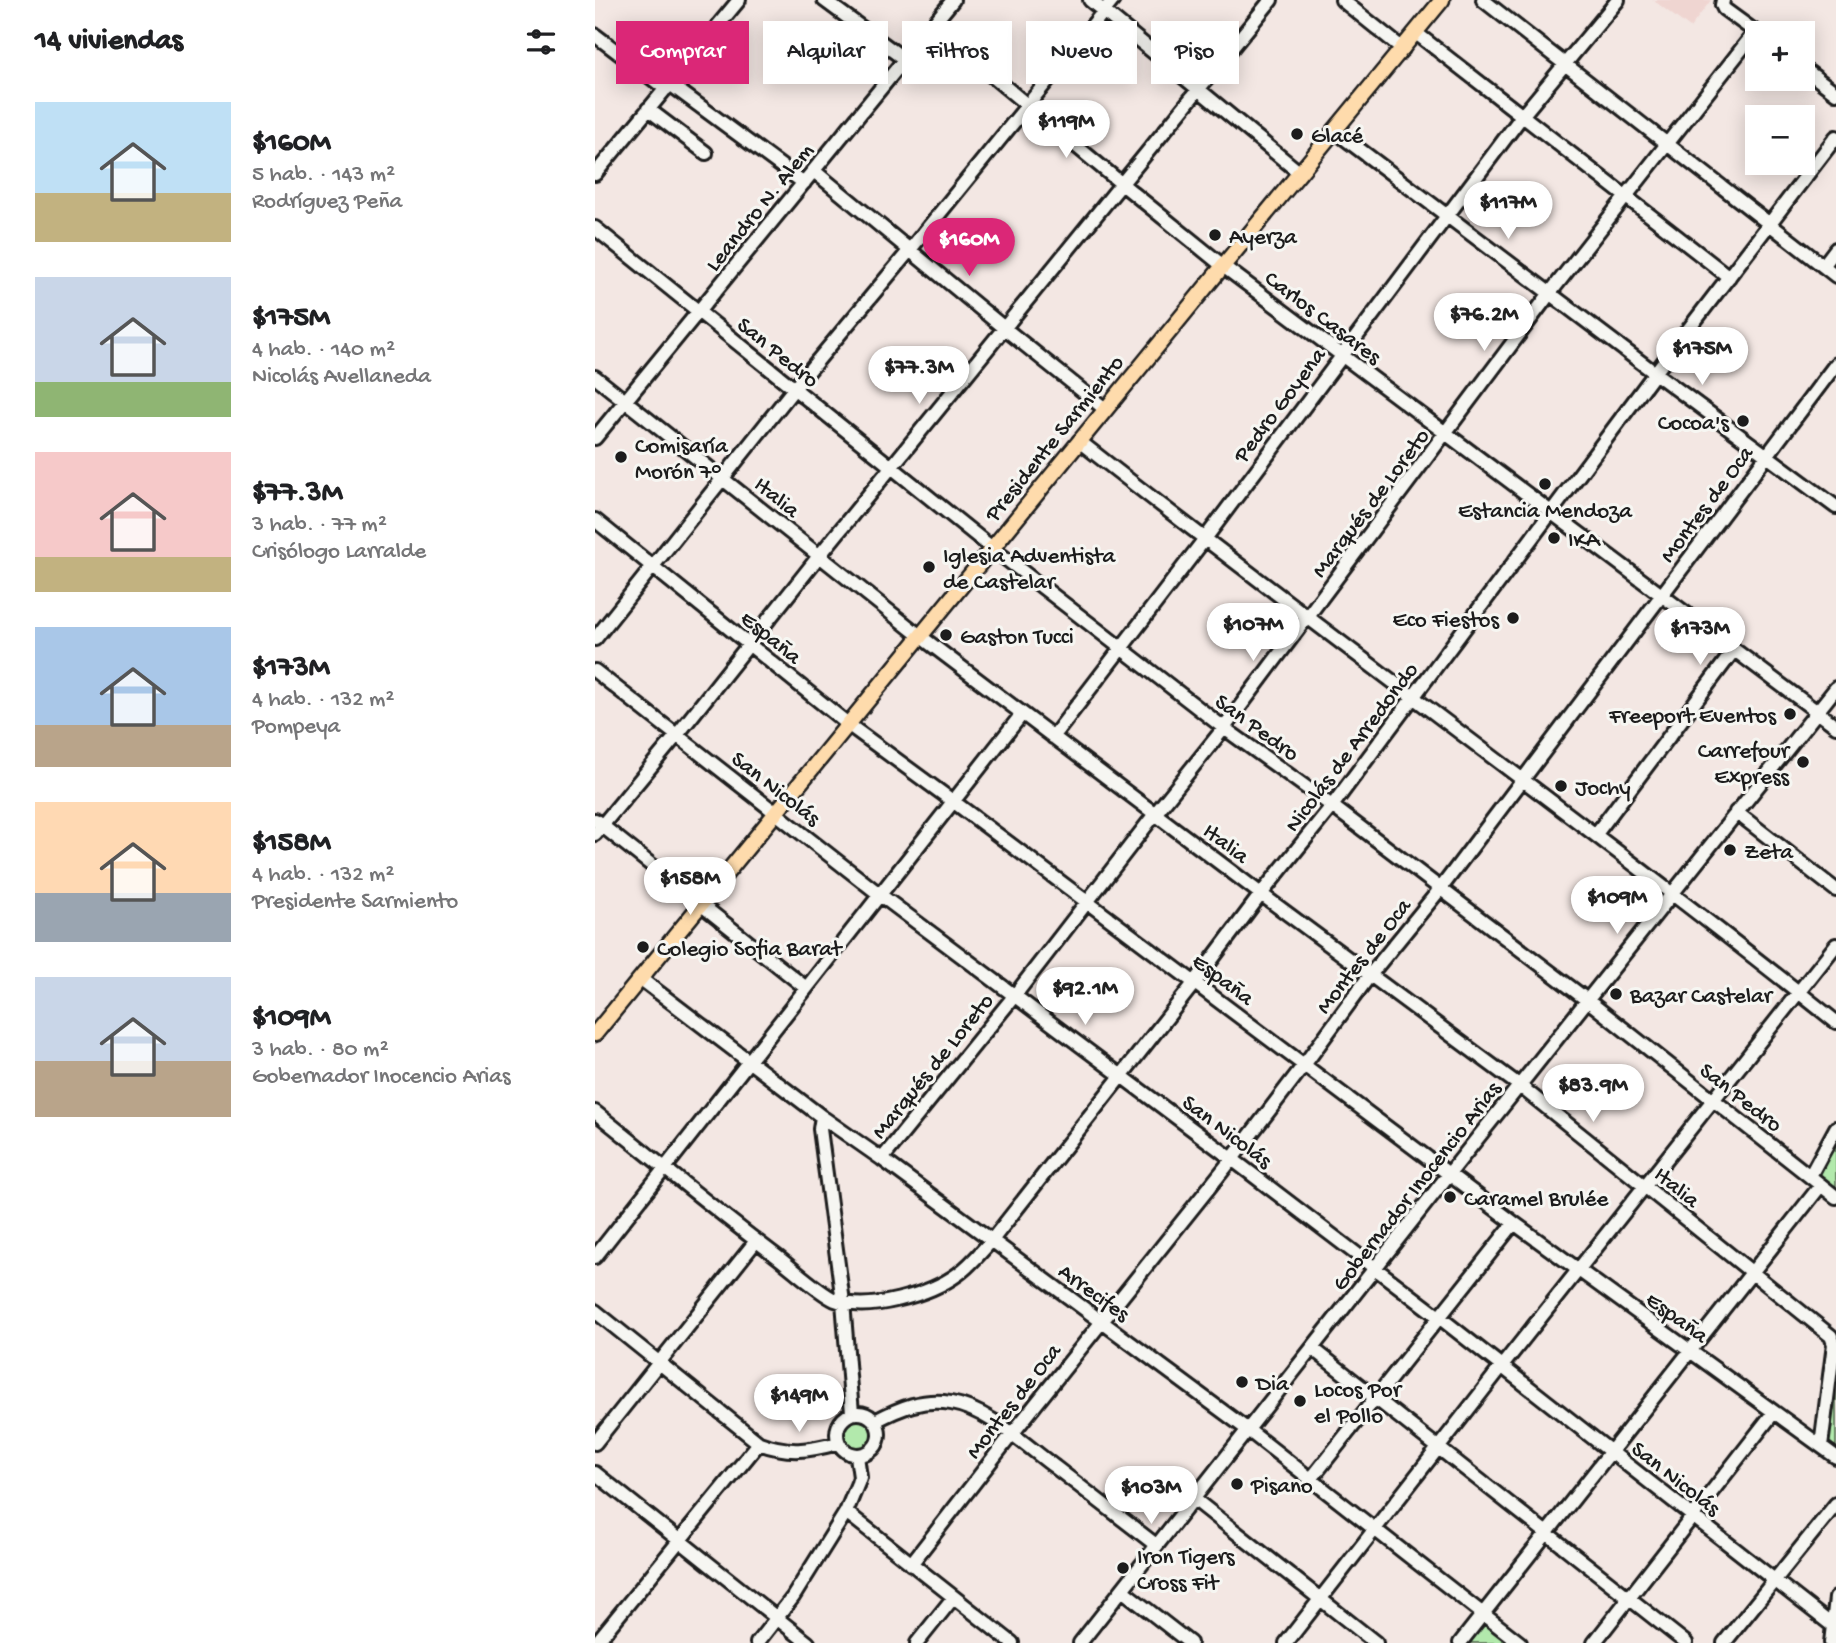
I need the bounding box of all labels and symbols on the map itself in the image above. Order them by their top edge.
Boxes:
pin: $119M [1017,100,1115,160]
place label: Glacé [1311,124,1364,151]
marker: Glacé [1289,126,1305,142]
street label: Leandro N. Alem [701,139,821,278]
pin: $117M [1459,182,1557,241]
pin: $160M [920,218,1018,278]
place label: Ayerza [1229,225,1298,252]
marker: Ayerza [1207,227,1223,243]
street label: Carlos Casares [1258,266,1386,372]
pin: $76.2M [1427,294,1541,353]
street label: San Pedro [730,312,823,395]
pin: $175M [1653,328,1751,387]
street label: Pedro Goyena [1228,342,1334,470]
pin: $77.3M [862,346,976,406]
street label: Presidente Sarmiento [980,351,1131,529]
place label: Cocoa's [1658,411,1730,438]
marker: Cocoa's [1735,413,1751,429]
street label: Marqués de Loreto [1307,424,1437,584]
place label: Comisaría Morón 7° [635,434,729,487]
street label: Montes de Oca [1655,440,1761,569]
marker: Comisaría Morón 7° [613,449,629,465]
street label: Italia [748,472,805,526]
marker: Estancia Mendoza [1537,476,1553,492]
place label: Estancia Mendoza [1458,499,1633,526]
place label: IKA [1568,528,1601,555]
marker: IKA [1546,530,1562,546]
place label: Iglesia Adventista de Castelar [943,544,1116,597]
marker: Iglesia Adventista de Castelar [921,559,937,575]
pin: $107M [1204,604,1302,663]
street label: España [734,606,807,672]
place label: Eco Fiestos [1393,608,1500,635]
pin: $173M [1651,608,1749,667]
marker: Eco Fiestos [1505,610,1521,626]
place label: Gaston Tucci [960,625,1074,652]
marker: Gaston Tucci [938,627,954,643]
street label: Nicolás de Arredondo [1280,658,1426,838]
street label: San Pedro [1208,689,1304,769]
place label: Freeport Eventos [1608,704,1777,731]
marker: Freeport Eventos [1782,706,1798,722]
place label: Carrefour Express [1698,739,1791,792]
street label: San Nicolás [725,747,825,833]
marker: Carrefour Express [1795,754,1811,770]
place label: Jochy [1575,776,1631,803]
marker: Jochy [1553,778,1569,794]
street label: Italia [1197,819,1254,872]
place label: Zeta [1744,840,1794,867]
marker: Zeta [1722,842,1738,858]
pin: $158M [641,858,739,917]
pin: $109M [1568,876,1666,936]
street label: Montes de Oca [1311,893,1419,1020]
place label: Colegio Sofia Barat [657,937,843,964]
marker: Colegio Sofia Barat [635,939,651,955]
street label: España [1186,949,1259,1014]
pin: $92.1M [1028,968,1142,1027]
place label: Bazar Castelar [1629,984,1774,1011]
marker: Bazar Castelar [1608,986,1624,1002]
street label: Marqués de Loreto [867,989,1001,1146]
street label: San Pedro [1693,1058,1787,1140]
pin: $83.9M [1536,1064,1650,1124]
street label: Gobernador Inocencio Arias [1328,1077,1508,1297]
street label: San Nicolás [1175,1090,1277,1176]
street label: Italia [1648,1162,1705,1216]
place label: Caramel Brulée [1464,1187,1609,1214]
marker: Caramel Brulée [1442,1189,1458,1205]
street label: Arrecifes [1052,1259,1134,1329]
street label: España [1639,1287,1713,1351]
street label: Montes de Oca [961,1338,1069,1465]
place label: Dia [1254,1372,1290,1399]
pin: $149M [750,1374,848,1434]
marker: Dia [1234,1374,1250,1390]
place label: Locos Por el Pollo [1314,1378,1403,1431]
marker: Locos Por el Pollo [1292,1393,1308,1409]
street label: San Nicolás [1625,1437,1725,1523]
pin: $103M [1102,1466,1200,1526]
place label: Pisano [1250,1474,1313,1501]
marker: Pisano [1229,1476,1245,1492]
place label: Iron Tigers Cross Fit [1137,1545,1235,1598]
marker: Iron Tigers Cross Fit [1115,1560,1131,1576]

